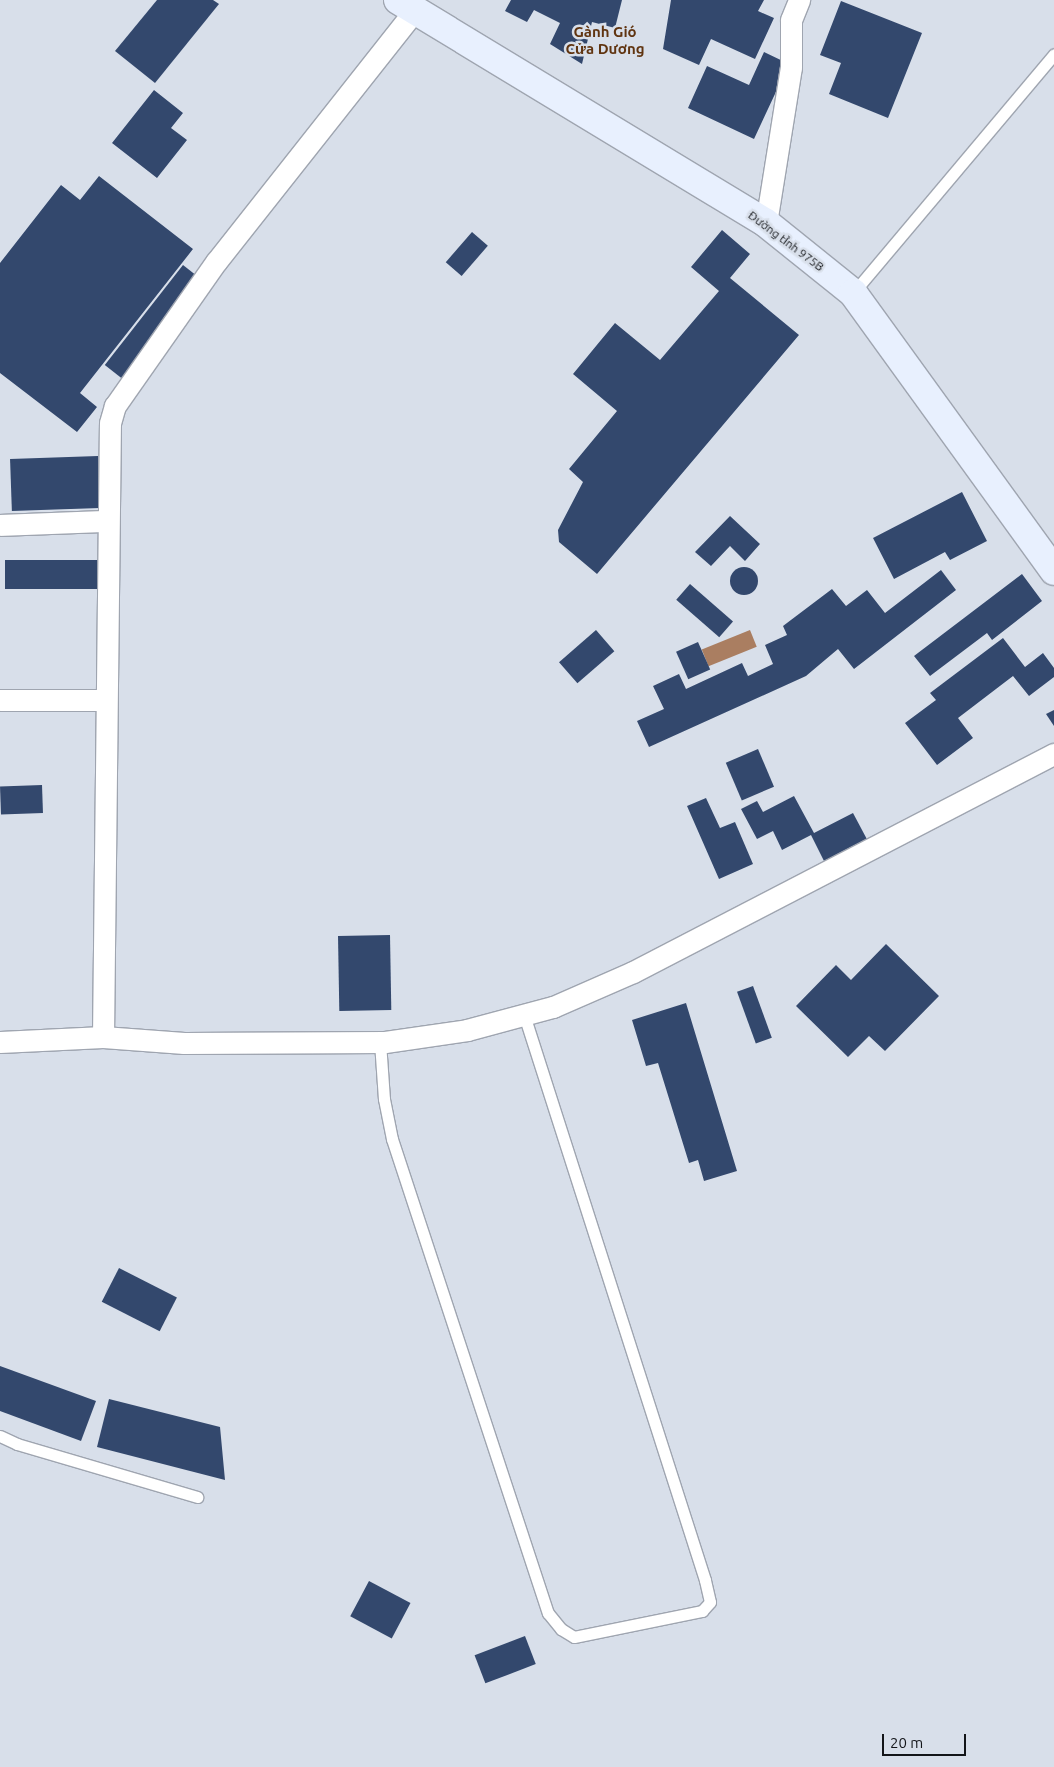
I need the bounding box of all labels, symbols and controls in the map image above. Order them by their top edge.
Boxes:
district label: Gành Gió Cửa Dương [566,22,644,57]
street label: Đường tỉnh 975B [745,208,827,274]
scale bar [884,1724,968,1756]
text: 20 m [890,1734,923,1751]

